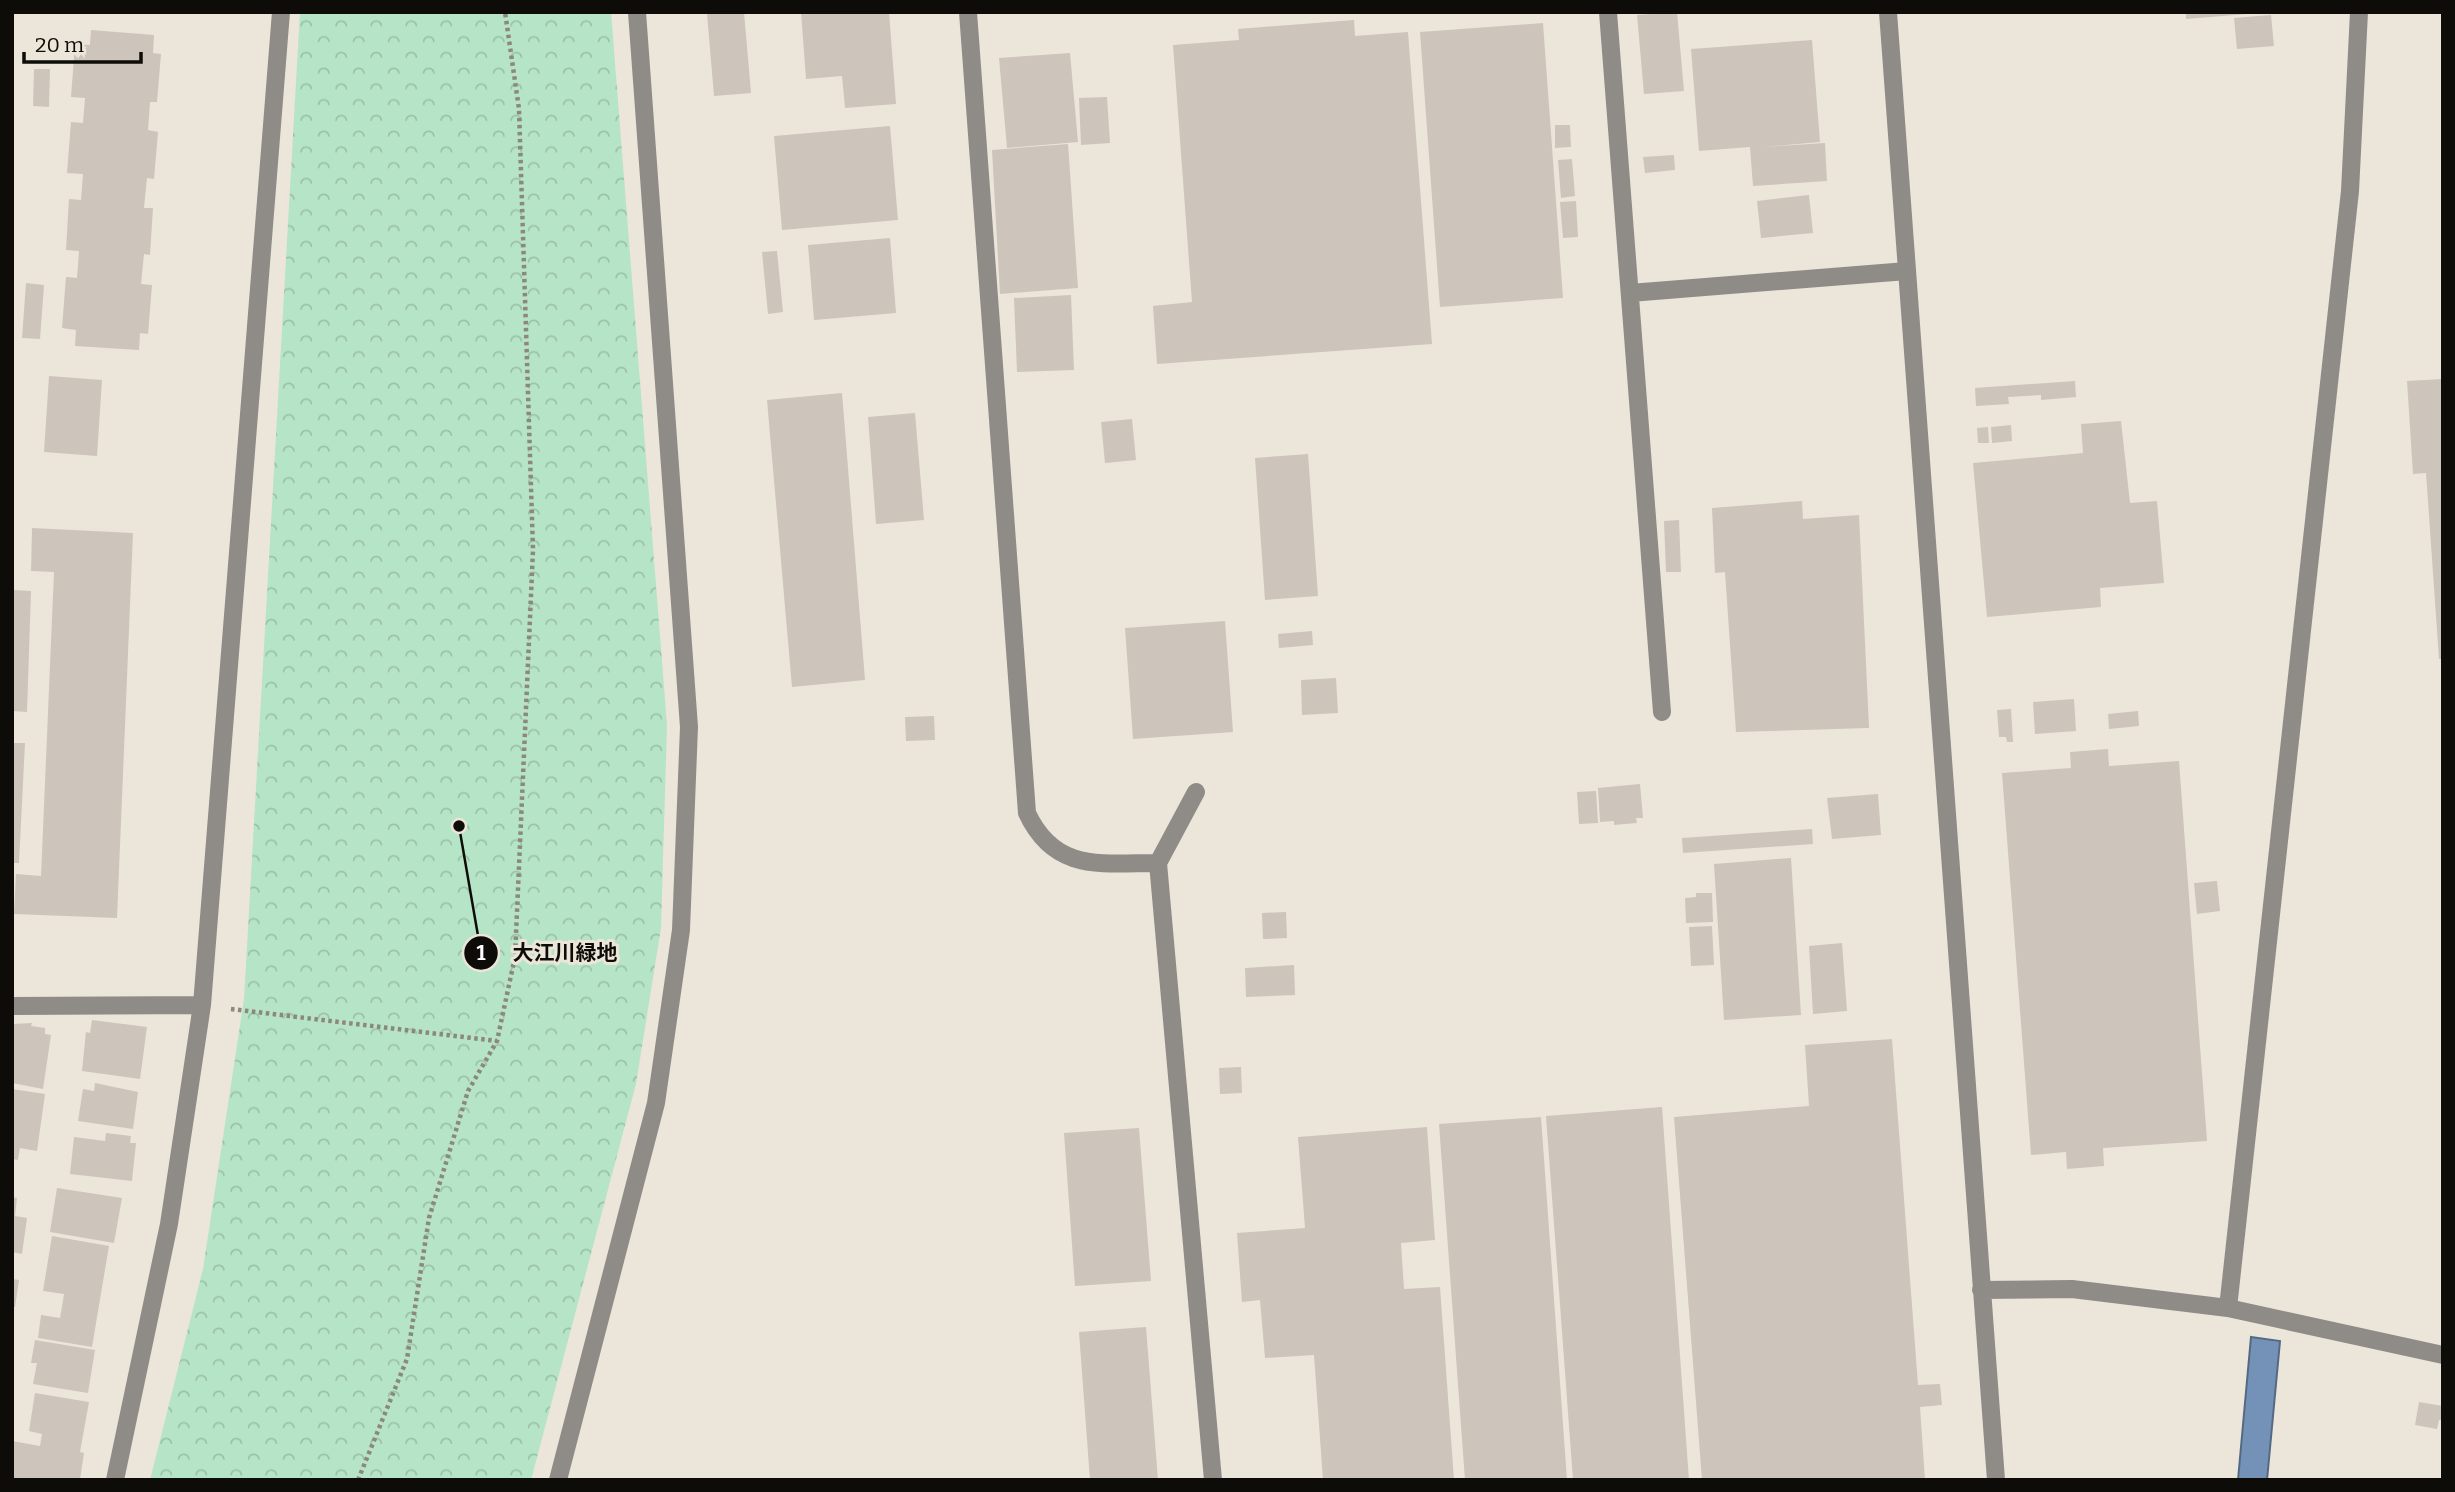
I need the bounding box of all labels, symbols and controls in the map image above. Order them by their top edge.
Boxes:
scale bar [24,21,142,65]
text: 20 m [35,32,84,58]
callout: 大江川緑地 [463,932,631,974]
text: 1 [476,940,486,966]
text: 大江川緑地 [513,940,618,966]

